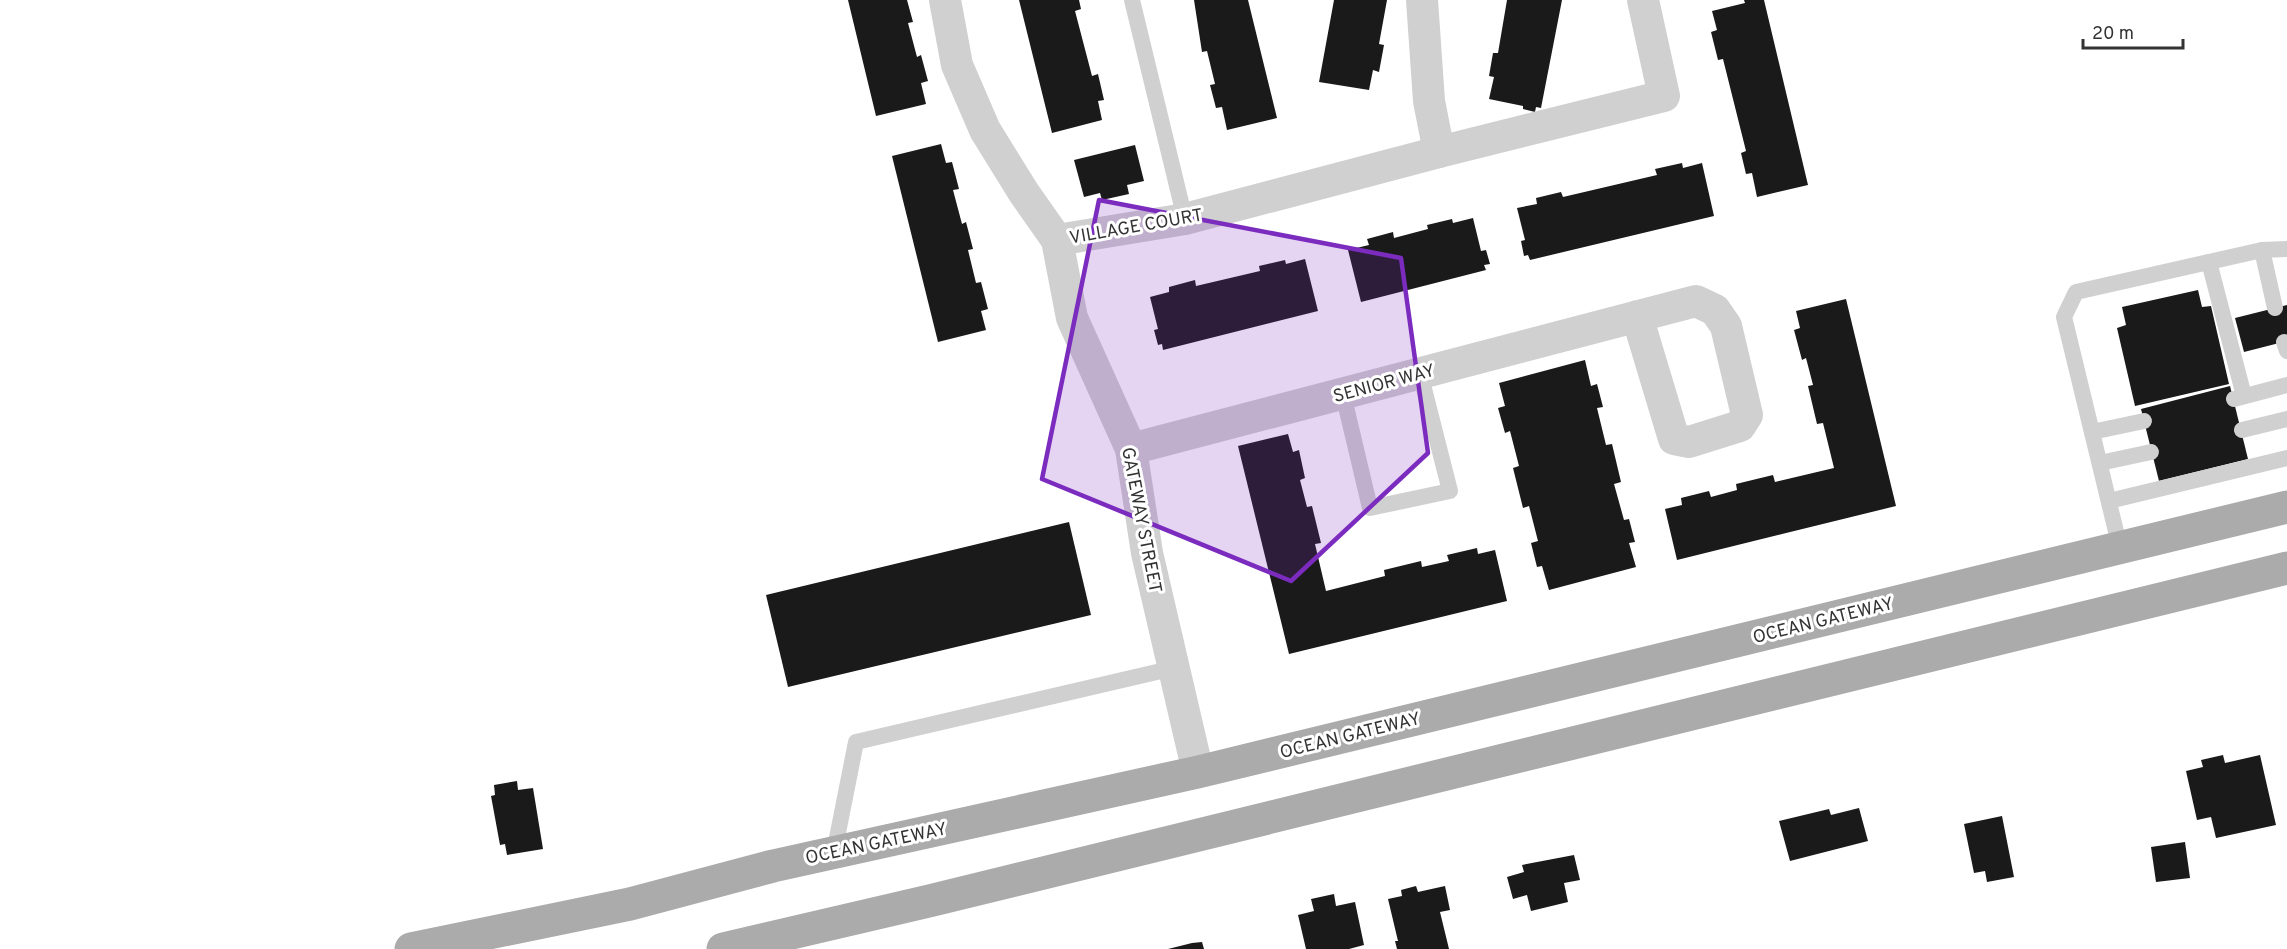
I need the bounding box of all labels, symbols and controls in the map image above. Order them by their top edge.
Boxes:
scale bar [2083,12,2184,50]
text: 20 m [2092,23,2134,46]
street label: VILLAGE COURT [1068,204,1205,251]
street label: SENIOR WAY [1331,360,1438,409]
street label: GATEWAY STREET [1115,445,1166,595]
street label: OCEAN GATEWAY [1751,593,1896,650]
street label: OCEAN GATEWAY [1278,708,1423,765]
street label: OCEAN GATEWAY [803,818,949,871]

